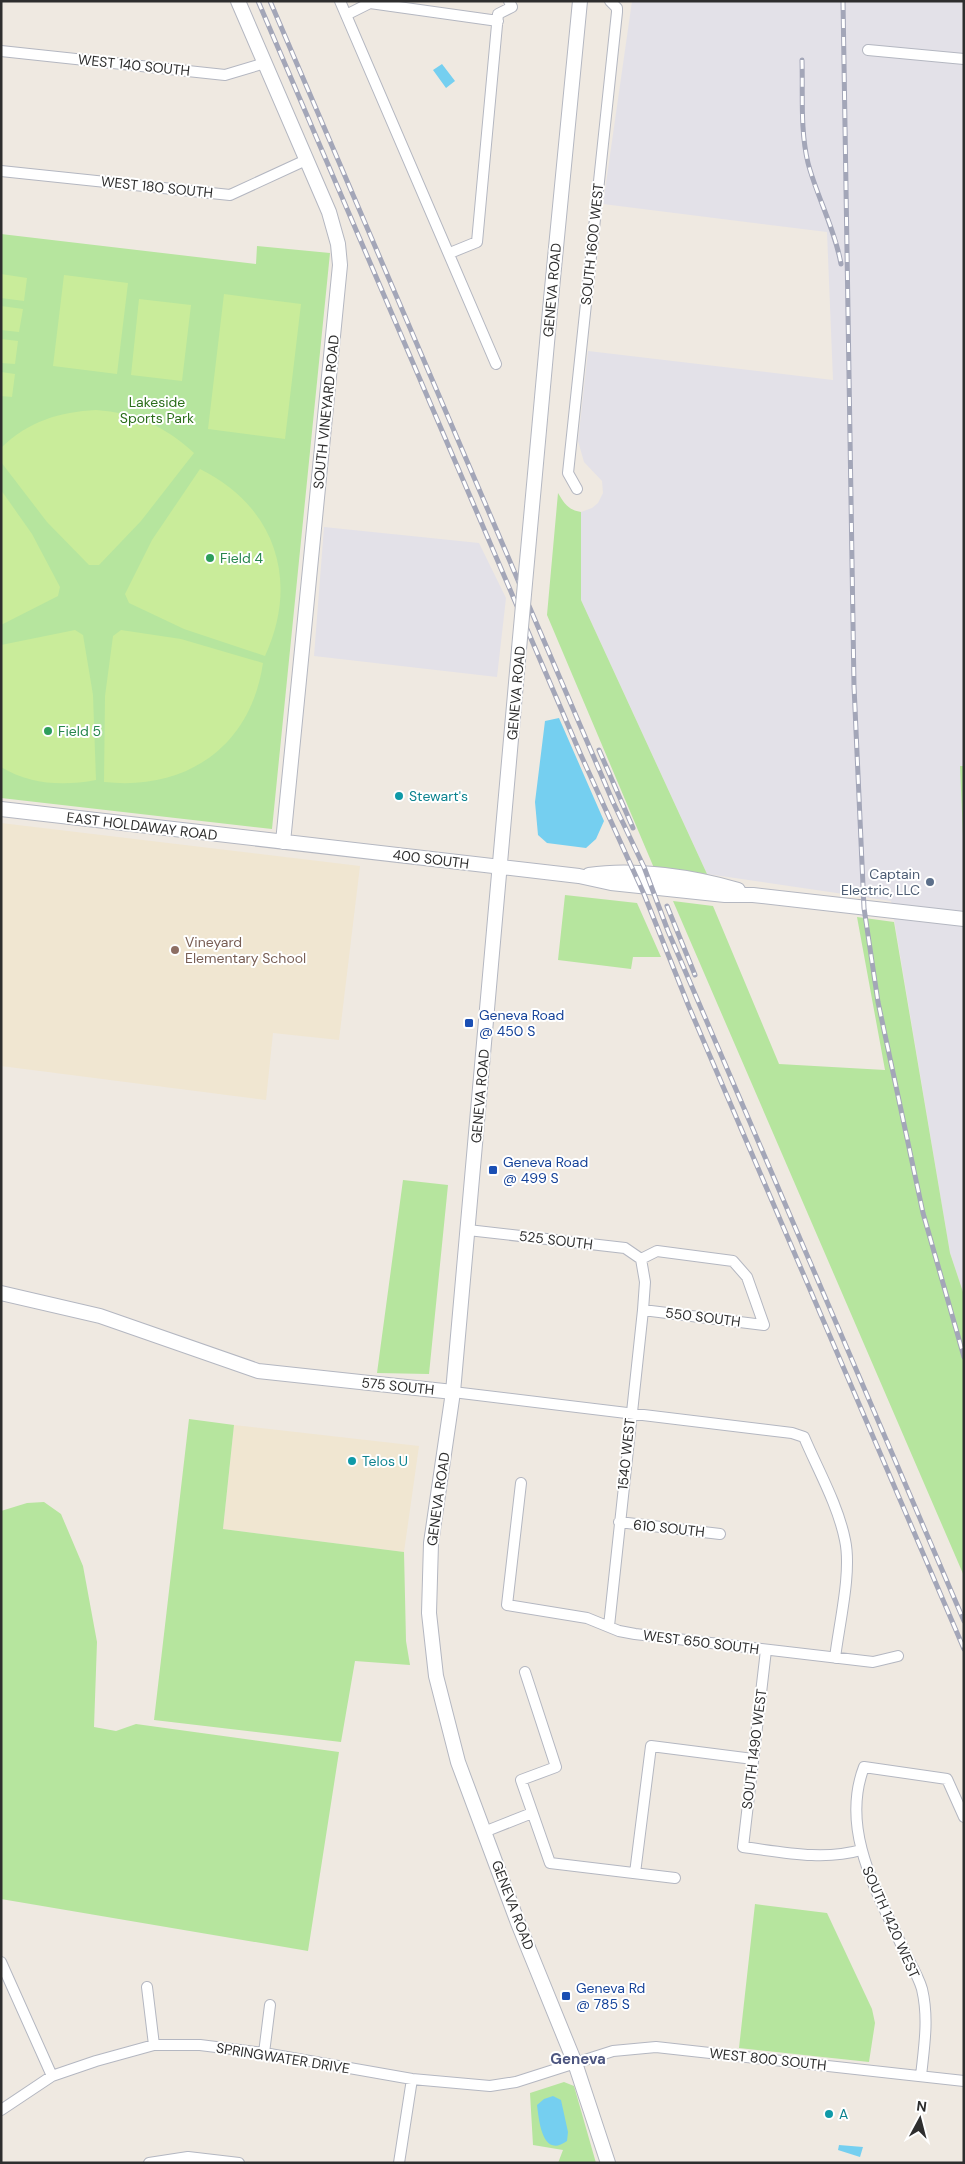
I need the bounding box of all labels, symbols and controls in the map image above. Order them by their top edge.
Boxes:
street label: WEST 140 SOUTH [77,50,191,80]
street label: WEST 180 SOUTH [100,172,214,202]
street label: SOUTH 1600 WEST [577,182,607,306]
street label: GENEVA ROAD [539,242,565,338]
street label: SOUTH VINEYARD ROAD [309,334,343,490]
park label: Lakeside Sports Park [120,393,194,427]
place label: Field 4 [220,549,263,567]
marker: Field 4 [204,552,216,564]
street label: GENEVA ROAD [503,645,529,741]
place label: Field 5 [58,722,101,740]
marker: Field 5 [42,725,54,737]
place label: Stewart's [409,787,468,805]
marker: Stewart's [393,790,405,802]
street label: EAST HOLDAWAY ROAD [66,808,218,844]
street label: 400 SOUTH [392,845,470,873]
place label: Captain Electric, LLC [841,865,920,899]
marker: Captain Electric, LLC [924,876,936,888]
place label: Vineyard Elementary School [185,933,306,967]
marker: Vineyard Elementary School [169,944,181,956]
place label: Geneva Road @ 450 S [479,1006,564,1040]
marker: Geneva Road @ 450 S [463,1017,475,1029]
street label: GENEVA ROAD [467,1048,493,1144]
place label: Geneva Road @ 499 S [503,1153,588,1187]
marker: Geneva Road @ 499 S [487,1164,499,1176]
street label: 525 SOUTH [518,1227,594,1253]
street label: 550 SOUTH [664,1303,742,1331]
street label: 575 SOUTH [361,1373,435,1399]
street label: 1540 WEST [613,1417,639,1491]
street label: GENEVA ROAD [423,1451,453,1547]
place label: Telos U [362,1452,408,1470]
marker: Telos U [346,1455,358,1467]
street label: 610 SOUTH [632,1515,706,1541]
street label: WEST 650 SOUTH [642,1626,760,1658]
street label: SOUTH 1490 WEST [738,1688,770,1810]
street label: GENEVA ROAD [488,1858,538,1952]
street label: SOUTH 1420 WEST [858,1863,924,1981]
place label: Geneva Rd @ 785 S [576,1979,645,2013]
marker: Geneva Rd @ 785 S [560,1990,572,2002]
street label: SPRINGWATER DRIVE [215,2039,351,2077]
street label: WEST 800 SOUTH [708,2044,828,2074]
district label: Geneva [550,2049,606,2069]
north arrow [895,2094,945,2144]
text: N [915,2097,928,2116]
place label: A [839,2105,848,2123]
marker: A [823,2108,835,2120]

